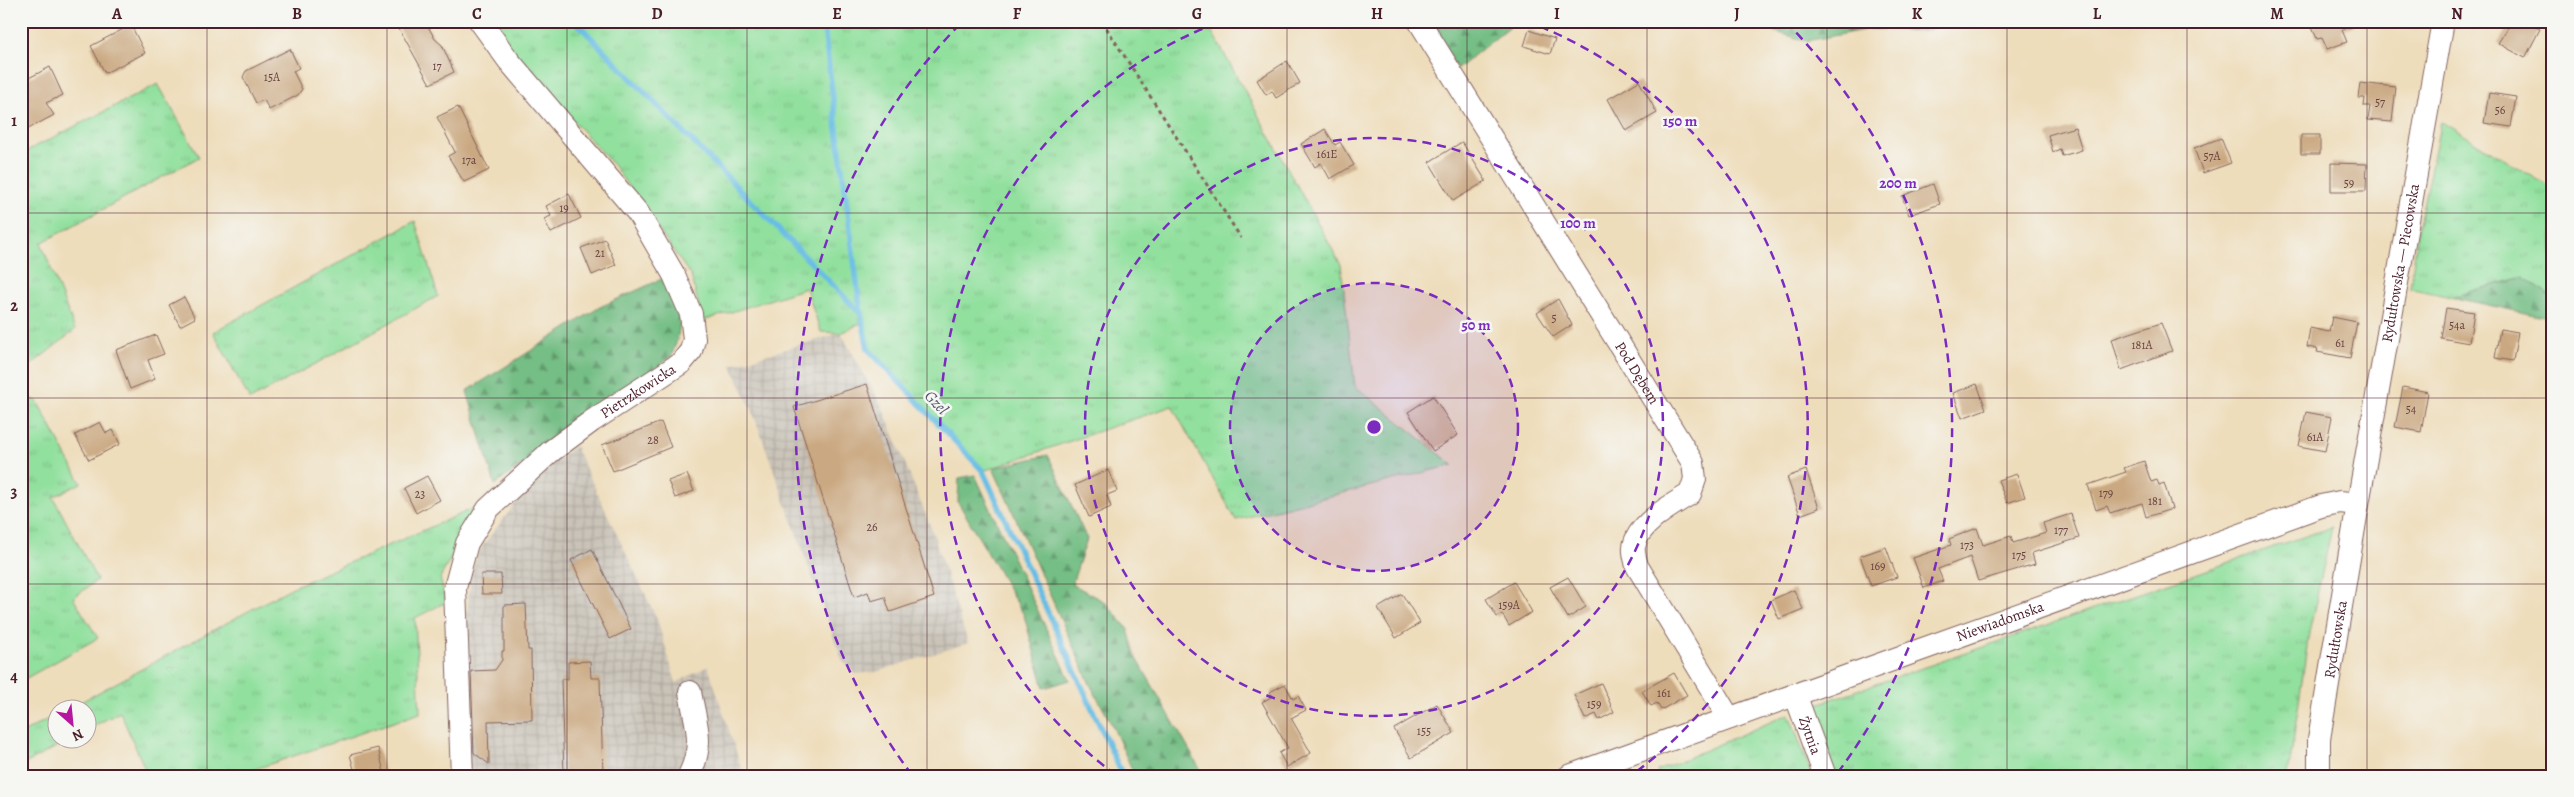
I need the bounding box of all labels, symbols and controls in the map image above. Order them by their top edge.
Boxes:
text: A [111,3,123,25]
text: B [292,3,302,25]
text: C [472,3,482,25]
text: D [651,3,663,25]
text: E [832,3,842,25]
text: F [1013,3,1022,25]
text: G [1192,3,1202,25]
text: H [1371,3,1383,25]
text: I [1554,3,1560,25]
text: J [1734,3,1740,25]
text: K [1912,3,1923,25]
text: L [2093,3,2102,25]
text: M [2270,3,2284,25]
text: N [2451,3,2463,25]
house number: 17 [432,58,443,74]
house number: 15A [264,69,281,85]
house number: 57 [2375,94,2386,110]
house number: 56 [2495,102,2506,118]
text: 1 [11,110,17,132]
text: 150 m [1663,111,1698,131]
house number: 161E [1317,146,1337,162]
house number: 57A [2203,148,2222,164]
house number: 17a [462,152,477,168]
text: 200 m [1879,173,1917,193]
house number: 59 [2344,175,2354,191]
street label: Rydułtowska — Piecowska [2377,182,2424,344]
house number: 19 [559,200,569,216]
text: 100 m [1560,213,1596,233]
house number: 21 [595,245,605,261]
text: 2 [10,295,18,317]
house number: 5 [1551,310,1557,326]
text: 50 m [1461,315,1491,335]
house number: 54a [2449,317,2465,333]
house number: 61 [2335,335,2345,351]
house number: 181A [2131,337,2154,353]
street label: Pod Dębem [1610,338,1664,408]
street label: Pietrzkowicka [596,359,680,423]
water label: Gzel [919,386,953,420]
house number: 54 [2406,401,2417,417]
centre of rings [1365,418,1383,436]
house number: 61A [2307,429,2324,445]
house number: 28 [647,432,659,448]
text: 3 [11,481,18,503]
house number: 179 [2099,485,2113,501]
house number: 23 [415,486,425,502]
house number: 181 [2148,493,2162,509]
house number: 26 [866,519,878,535]
house number: 177 [2054,522,2069,538]
house number: 173 [1960,537,1974,553]
house number: 175 [2012,547,2026,563]
house number: 169 [1870,558,1886,574]
street label: Niewiadomska [1954,596,2047,646]
house number: 159A [1498,597,1521,613]
street label: Rydułtowska [2319,599,2352,680]
text: 4 [10,666,18,688]
house number: 161 [1657,685,1671,701]
house number: 159 [1587,696,1601,712]
north arrow [48,700,98,750]
street label: Żytnia [1794,713,1826,757]
house number: 155 [1417,723,1431,739]
text: N [69,724,87,746]

